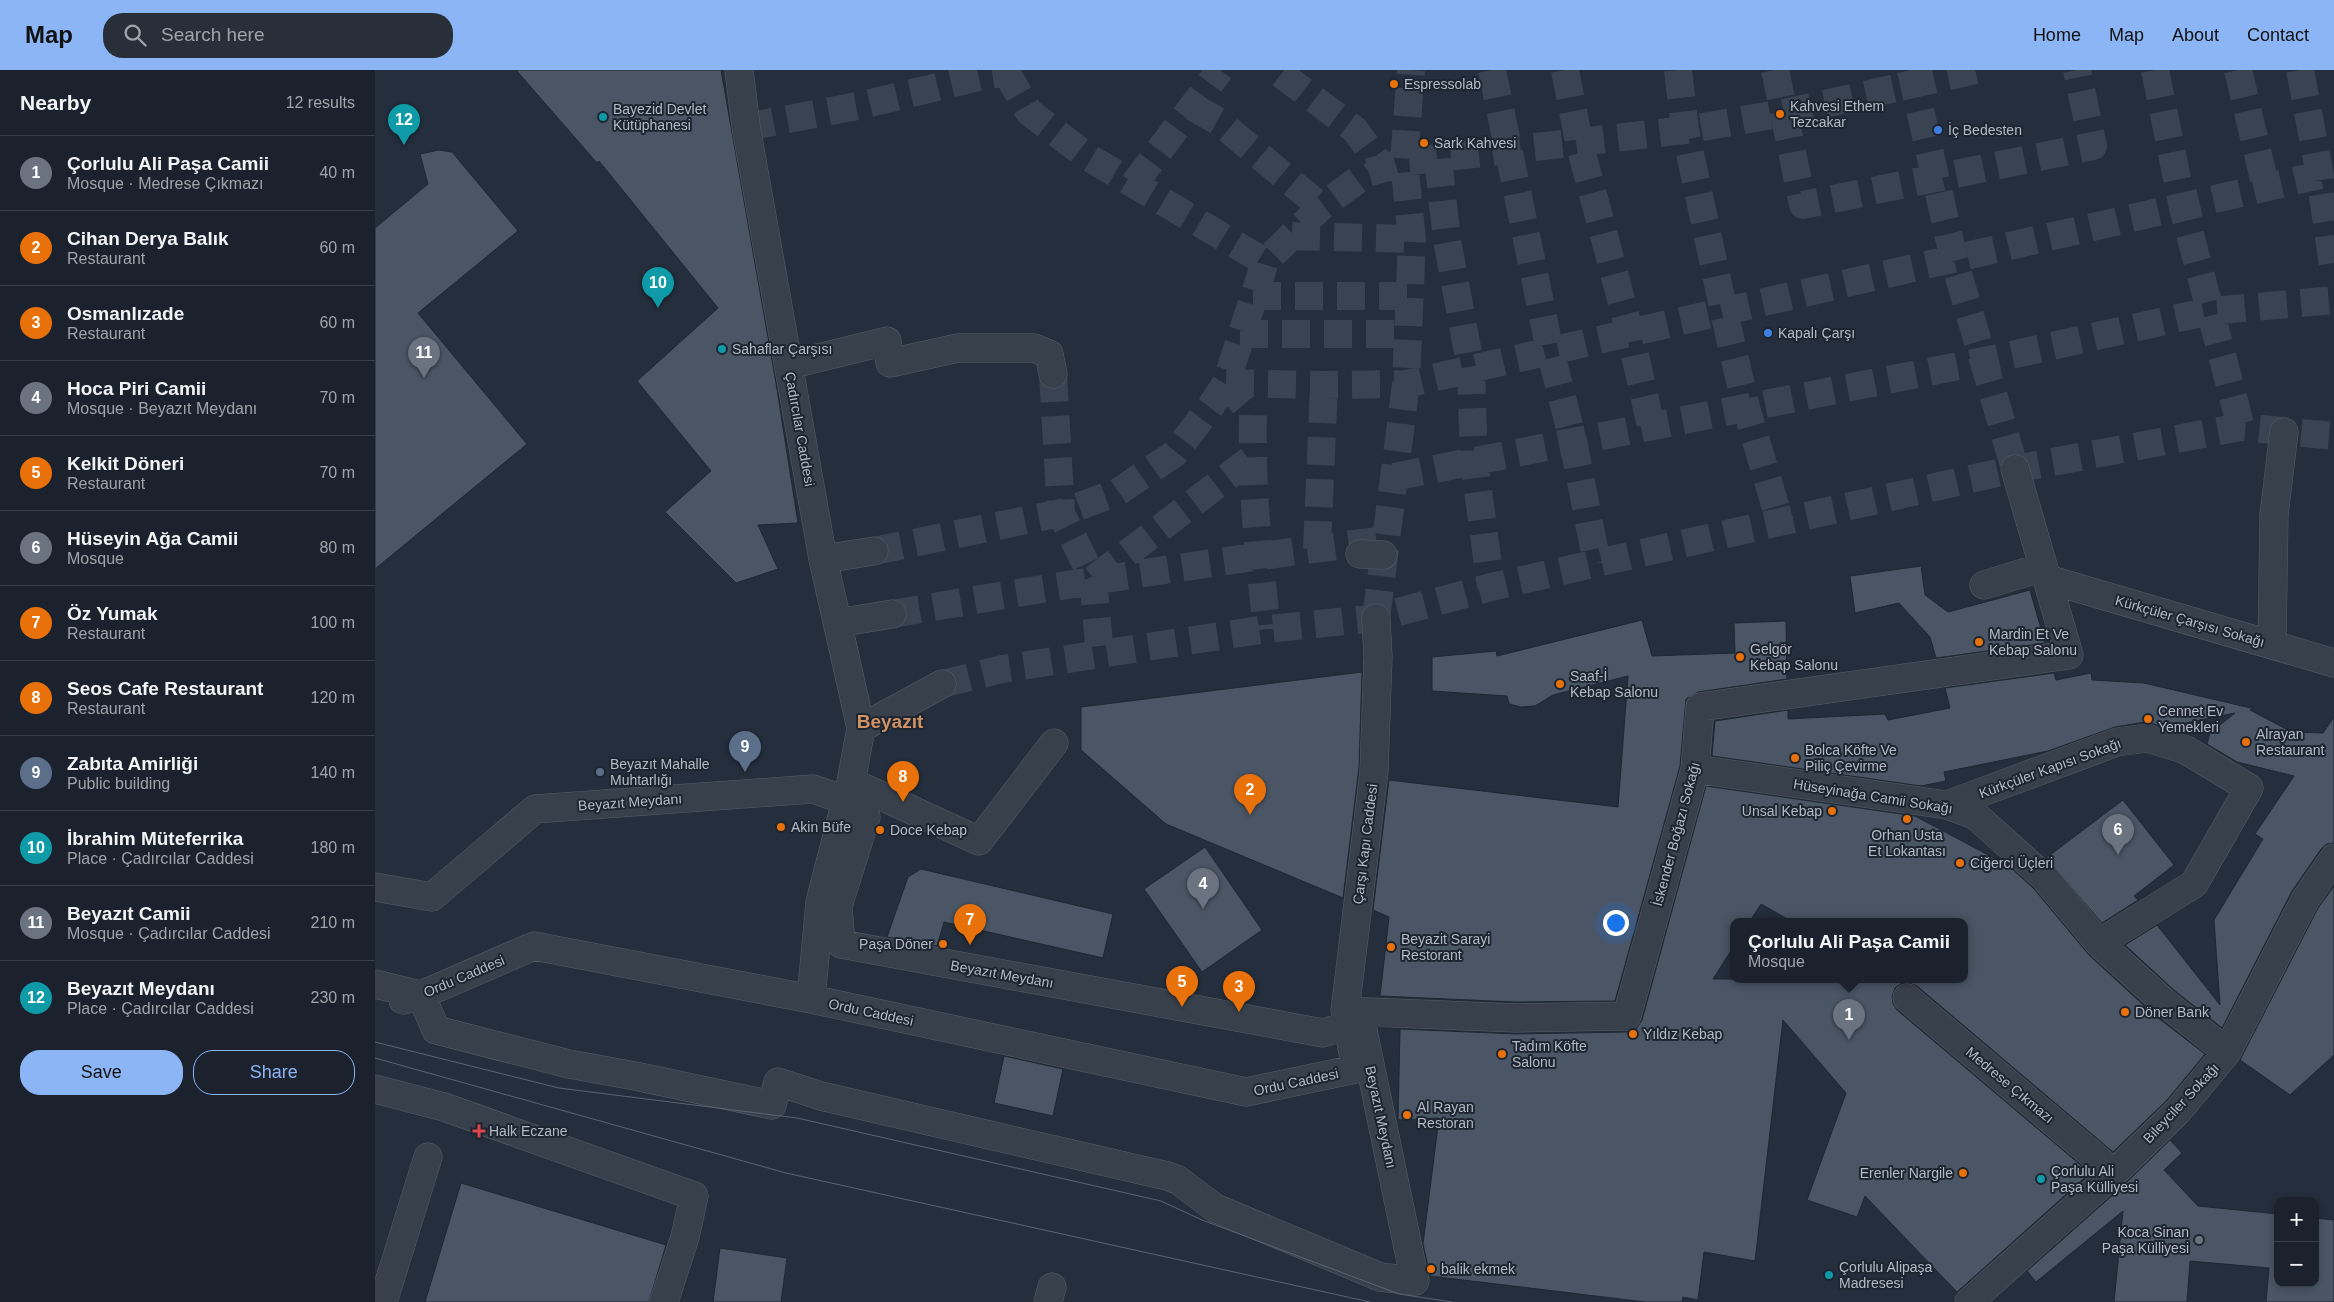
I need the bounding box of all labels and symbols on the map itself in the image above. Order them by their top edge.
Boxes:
place label: Espressolab [1404,76,1481,92]
marker: Espressolab [1388,78,1400,90]
place label: Kahvesi Ethem Tezcakar [1790,98,1884,130]
place label: Bayezid Devlet Kütüphanesi [613,101,706,133]
pin: 12 [388,104,420,145]
marker: Kahvesi Ethem Tezcakar [1774,108,1786,120]
marker: Bayezid Devlet Kütüphanesi [597,111,609,123]
place label: İç Bedesten [1948,121,2022,138]
marker: İç Bedesten [1932,124,1944,136]
place label: Sark Kahvesi [1434,135,1516,151]
marker: Sark Kahvesi [1418,137,1430,149]
pin: 10 [642,267,674,308]
place label: Kapalı Çarşı [1778,325,1855,341]
marker: Kapalı Çarşı [1762,327,1774,339]
pin: 11 [408,337,440,378]
place label: Sahaflar Çarşısı [732,341,832,357]
marker: Sahaflar Çarşısı [716,343,728,355]
street label: Çadırcılar Caddesi [782,371,818,487]
street label: Kürkçüler Çarşısı Sokağı [2113,592,2267,650]
place label: Mardin Et Ve Kebap Salonu [1989,626,2077,658]
marker: Mardin Et Ve Kebap Salonu [1973,636,1985,648]
place label: Gelgör Kebap Salonu [1750,641,1838,673]
marker: Gelgör Kebap Salonu [1734,651,1746,663]
place label: Saaf-İ Kebap Salonu [1570,667,1658,700]
marker: Saaf-İ Kebap Salonu [1554,678,1566,690]
place label: Cennet Ev Yemekleri [2158,703,2223,735]
district label: Beyazıt [857,711,924,732]
marker: Cennet Ev Yemekleri [2142,713,2154,725]
place label: Alrayan Restaurant [2256,726,2325,758]
pin: 9 [729,731,761,772]
street label: Kürkçüler Kapısı Sokağı [1977,735,2123,801]
marker: Alrayan Restaurant [2240,736,2252,748]
place label: Bolca Köfte Ve Piliç Çevirme [1805,742,1897,774]
marker: Bolca Köfte Ve Piliç Çevirme [1789,752,1801,764]
place label: Beyazıt Mahalle Muhtarlığı [610,756,710,788]
street label: İskender Boğazı Sokağı [1648,760,1703,908]
pin: 8 [887,761,919,802]
marker: Beyazıt Mahalle Muhtarlığı [594,766,606,778]
pin: 2 [1234,774,1266,815]
street label: Hüseyinağa Camii Sokağı [1792,775,1954,817]
street label: Çarşı Kapı Caddesi [1350,783,1380,905]
street label: Beyazıt Meydanı [577,790,683,814]
place label: Unsal Kebap [1742,803,1822,819]
marker: Unsal Kebap [1826,805,1838,817]
marker: Orhan Usta Et Lokantası [1901,813,1913,825]
pin: 6 [2102,814,2134,855]
place label: Akin Büfe [791,819,851,835]
marker: Akin Büfe [775,821,787,833]
place label: Doce Kebap [890,822,967,838]
marker: Doce Kebap [874,824,886,836]
place label: Orhan Usta Et Lokantası [1868,827,1946,859]
place label: Ciğerci Üçleri [1970,854,2053,871]
marker: Ciğerci Üçleri [1954,857,1966,869]
pin: 4 [1187,868,1219,909]
pin: 7 [954,904,986,945]
your location [1603,910,1629,936]
place label: Beyazit Sarayi Restorant [1401,931,1490,963]
place label: Paşa Döner [859,936,933,952]
marker: Paşa Döner [937,938,949,950]
marker: Beyazit Sarayi Restorant [1385,941,1397,953]
street label: Ordu Caddesi [421,952,507,1000]
street label: Beyazıt Meydanı [949,957,1055,991]
pin: 5 [1166,966,1198,1007]
pin: 3 [1223,971,1255,1012]
street label: Ordu Caddesi [827,995,915,1029]
pin: 1 [1833,999,1865,1040]
place label: Döner Bank [2135,1004,2210,1020]
marker: Döner Bank [2119,1006,2131,1018]
place label: Yıldız Kebap [1643,1026,1723,1042]
marker: Yıldız Kebap [1627,1028,1639,1040]
place label: Tadım Köfte Salonu [1512,1038,1587,1070]
street label: Medrese Çıkmazı [1963,1044,2057,1126]
marker: Tadım Köfte Salonu [1496,1048,1508,1060]
street label: Bileyciler Sokağı [2140,1060,2222,1146]
street label: Beyazıt Meydanı [1362,1064,1400,1170]
street label: Ordu Caddesi [1252,1065,1340,1099]
place label: Al Rayan Restoran [1417,1099,1474,1131]
marker: Al Rayan Restoran [1401,1109,1413,1121]
place label: Halk Eczane [489,1123,568,1139]
marker: Halk Eczane [473,1125,485,1137]
place label: Çorlulu Ali Paşa Külliyesi [2051,1163,2138,1195]
place label: Erenler Nargile [1860,1165,1953,1181]
marker: Erenler Nargile [1957,1167,1969,1179]
marker: Çorlulu Ali Paşa Külliyesi [2035,1173,2047,1185]
place label: Koca Sinan Paşa Külliyesi [2102,1224,2189,1256]
marker: Koca Sinan Paşa Külliyesi [2193,1234,2205,1246]
place label: Çorlulu Alipaşa Madresesi [1839,1259,1933,1291]
place label: balik ekmek [1441,1261,1516,1277]
marker: balik ekmek [1425,1263,1437,1275]
marker: Çorlulu Alipaşa Madresesi [1823,1269,1835,1281]

